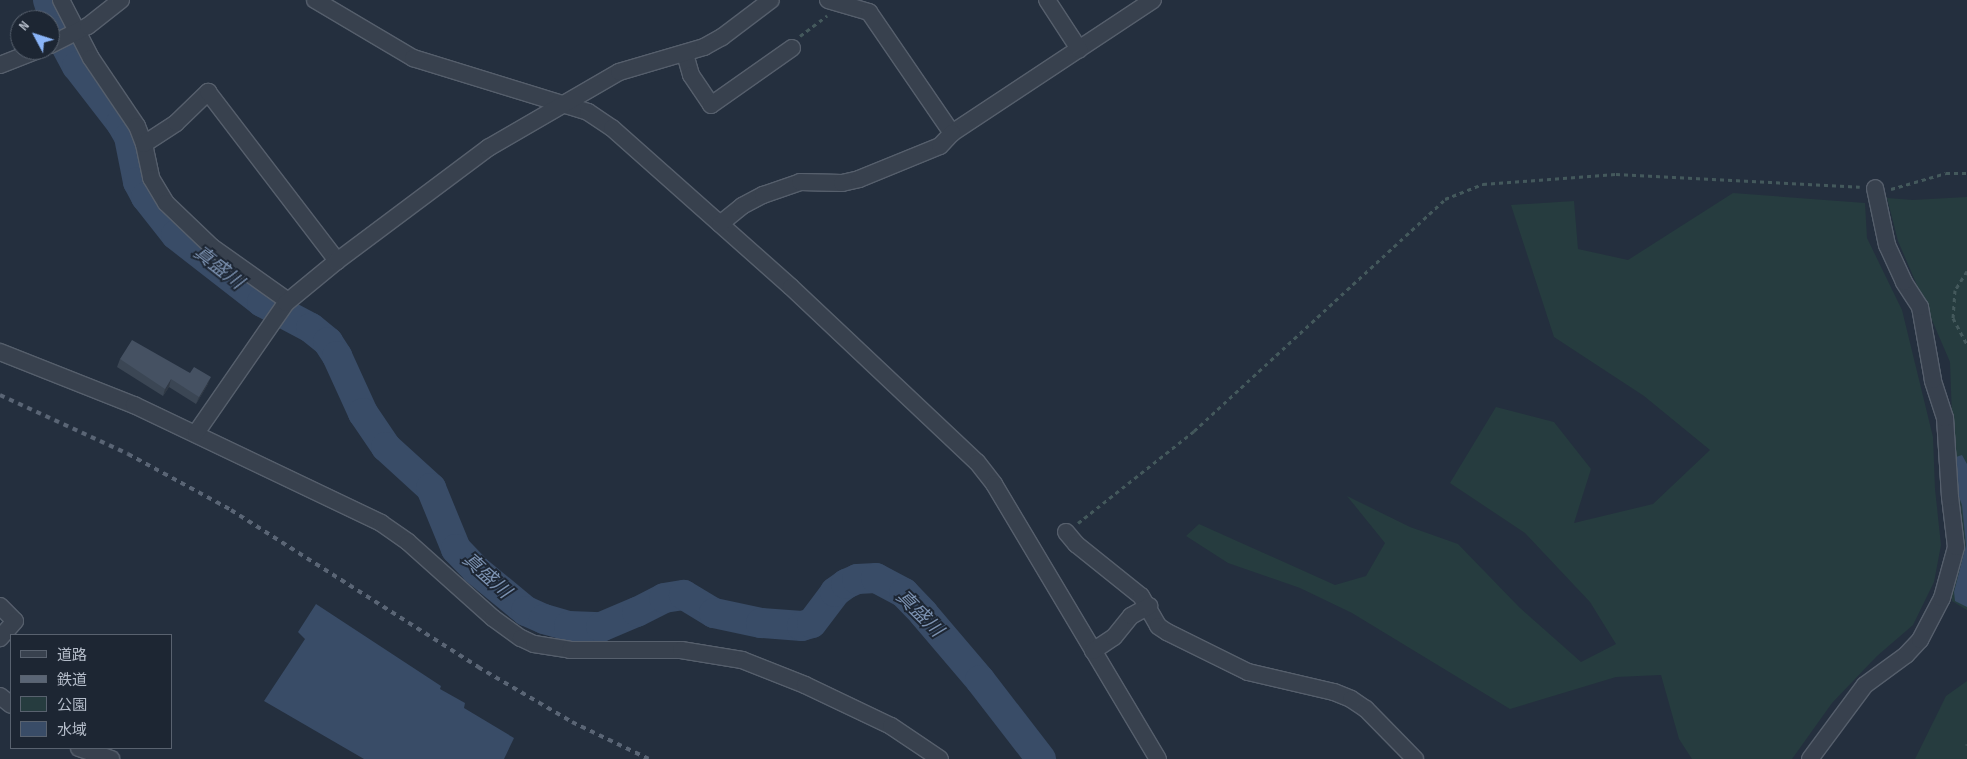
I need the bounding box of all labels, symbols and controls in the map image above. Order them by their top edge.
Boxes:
north arrow [10,10,60,60]
text: N [15,17,33,34]
water label: 真盛川 [189,241,247,295]
water label: 真盛川 [457,548,515,604]
water label: 真盛川 [891,586,947,642]
legend [10,634,172,749]
text: 道路 [57,646,87,665]
text: 鉄道 [57,671,87,690]
text: 公園 [57,696,87,715]
text: 水域 [57,721,87,740]

